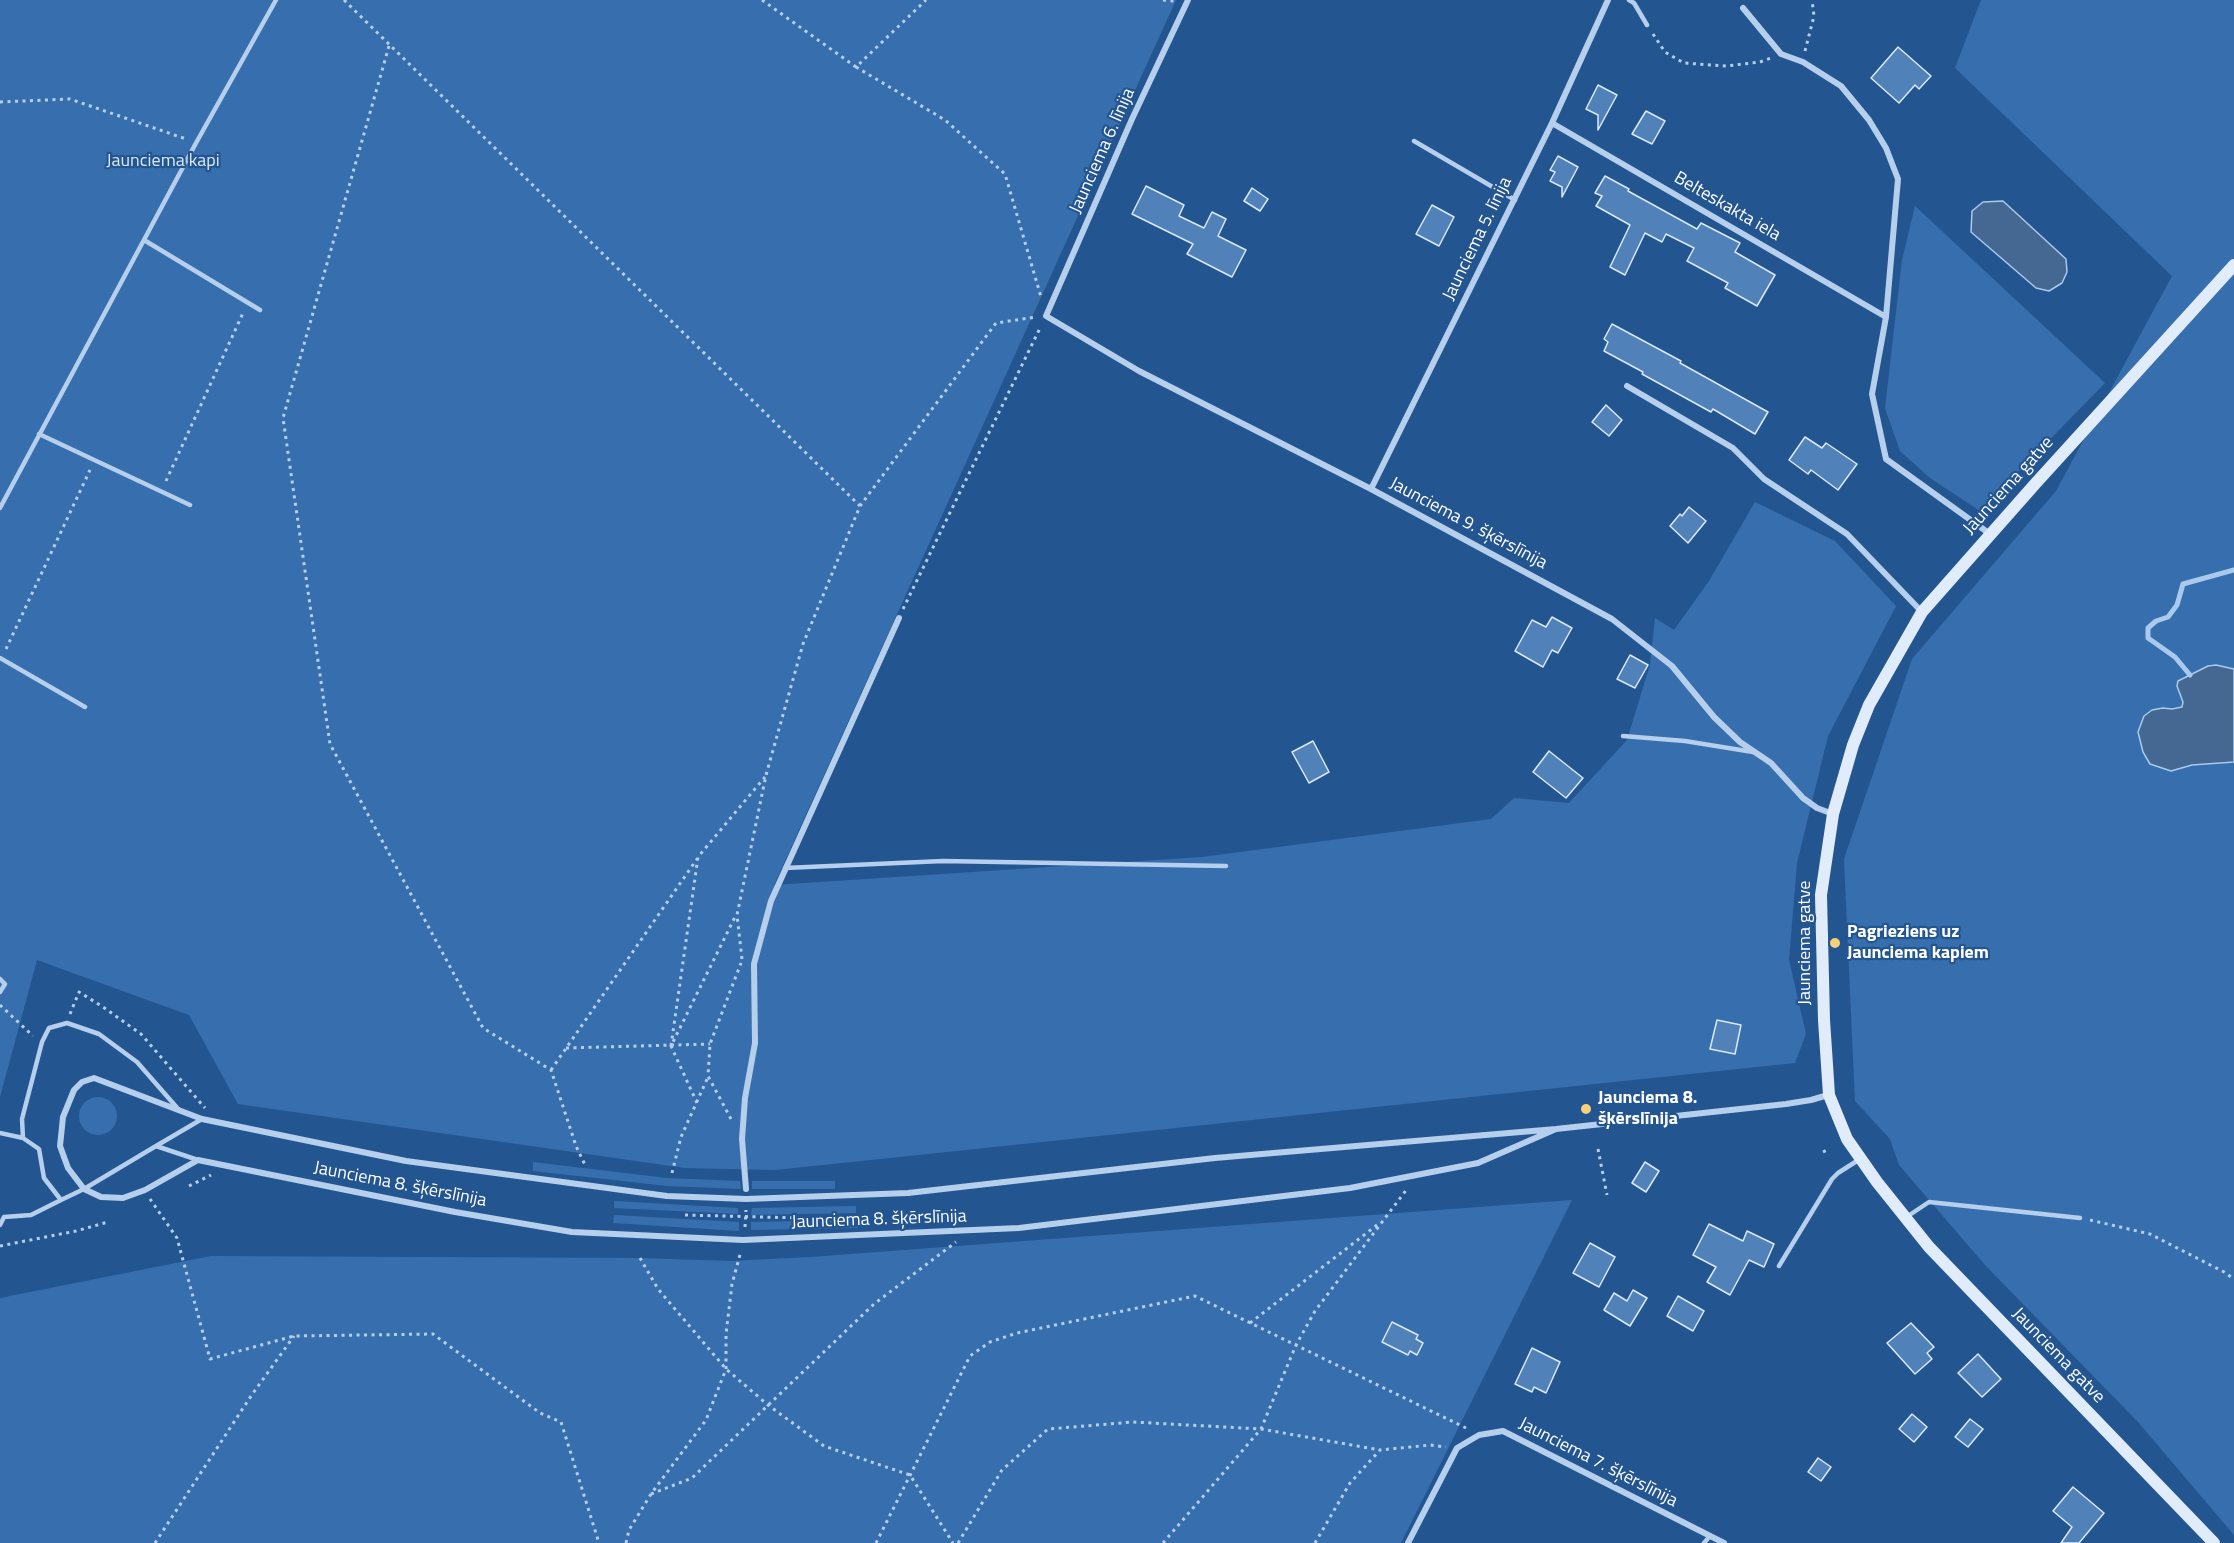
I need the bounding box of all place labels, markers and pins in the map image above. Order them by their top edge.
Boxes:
place label: Pagrieziens uz Jaunciema kapiem [1847,922,1989,964]
marker: Pagrieziens uz Jaunciema kapiem [1828,936,1842,950]
place label: Jaunciema 8. šķērslīnija [1598,1088,1697,1130]
marker: Jaunciema 8. šķērslīnija [1579,1102,1593,1116]

